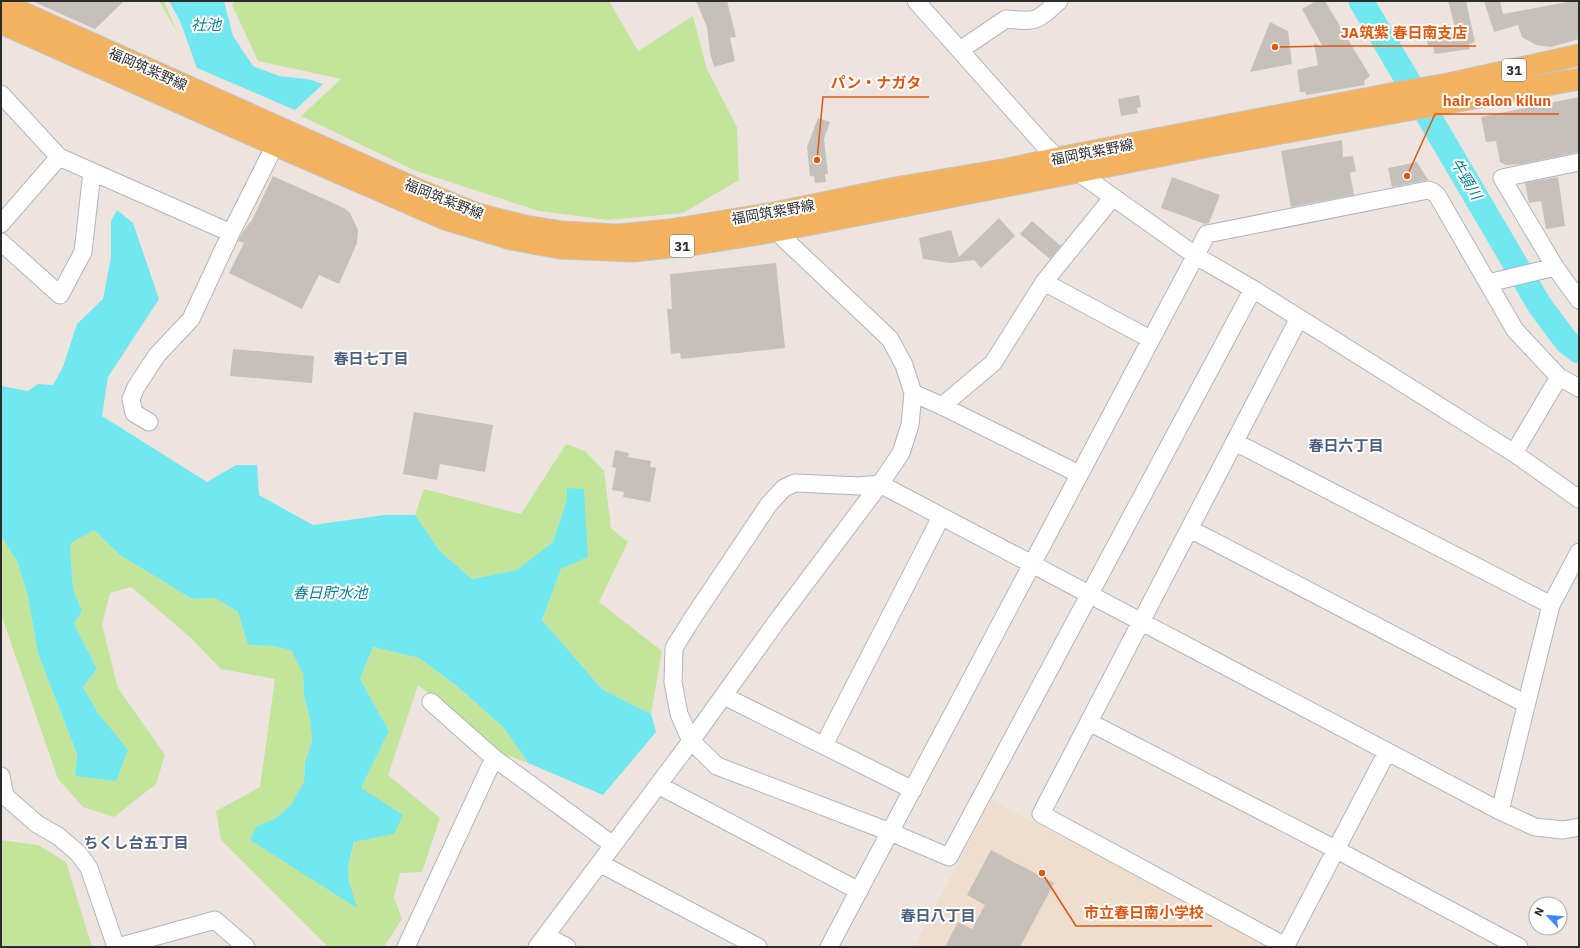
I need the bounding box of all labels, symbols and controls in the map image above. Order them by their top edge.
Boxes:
water label: 社池 [191,15,223,34]
callout: JA筑紫 春日南支店 [1333,19,1476,46]
text: JA筑紫 春日南支店 [1341,23,1467,42]
street label: 福岡筑紫野線 [106,44,190,94]
road number: 31 [1502,59,1526,81]
callout: パン・ナガタ [823,70,929,97]
text: パン・ナガタ [831,73,921,92]
callout: hair salon kilun [1435,87,1559,114]
text: hair salon kilun [1443,91,1551,110]
street label: 福岡筑紫野線 [1049,135,1135,169]
water label: 牛頸川 [1447,155,1487,205]
street label: 福岡筑紫野線 [402,175,486,223]
street label: 福岡筑紫野線 [730,196,816,228]
road number: 31 [670,235,694,257]
district label: 春日七丁目 [333,349,409,368]
district label: 春日六丁目 [1308,436,1384,455]
water label: 春日貯水池 [292,583,369,602]
district label: ちくし台五丁目 [83,833,189,852]
north arrow [1528,896,1568,936]
callout: 市立春日南小学校 [1076,899,1212,926]
text: 市立春日南小学校 [1084,903,1204,922]
text: N [1531,905,1547,918]
district label: 春日八丁目 [900,906,976,925]

